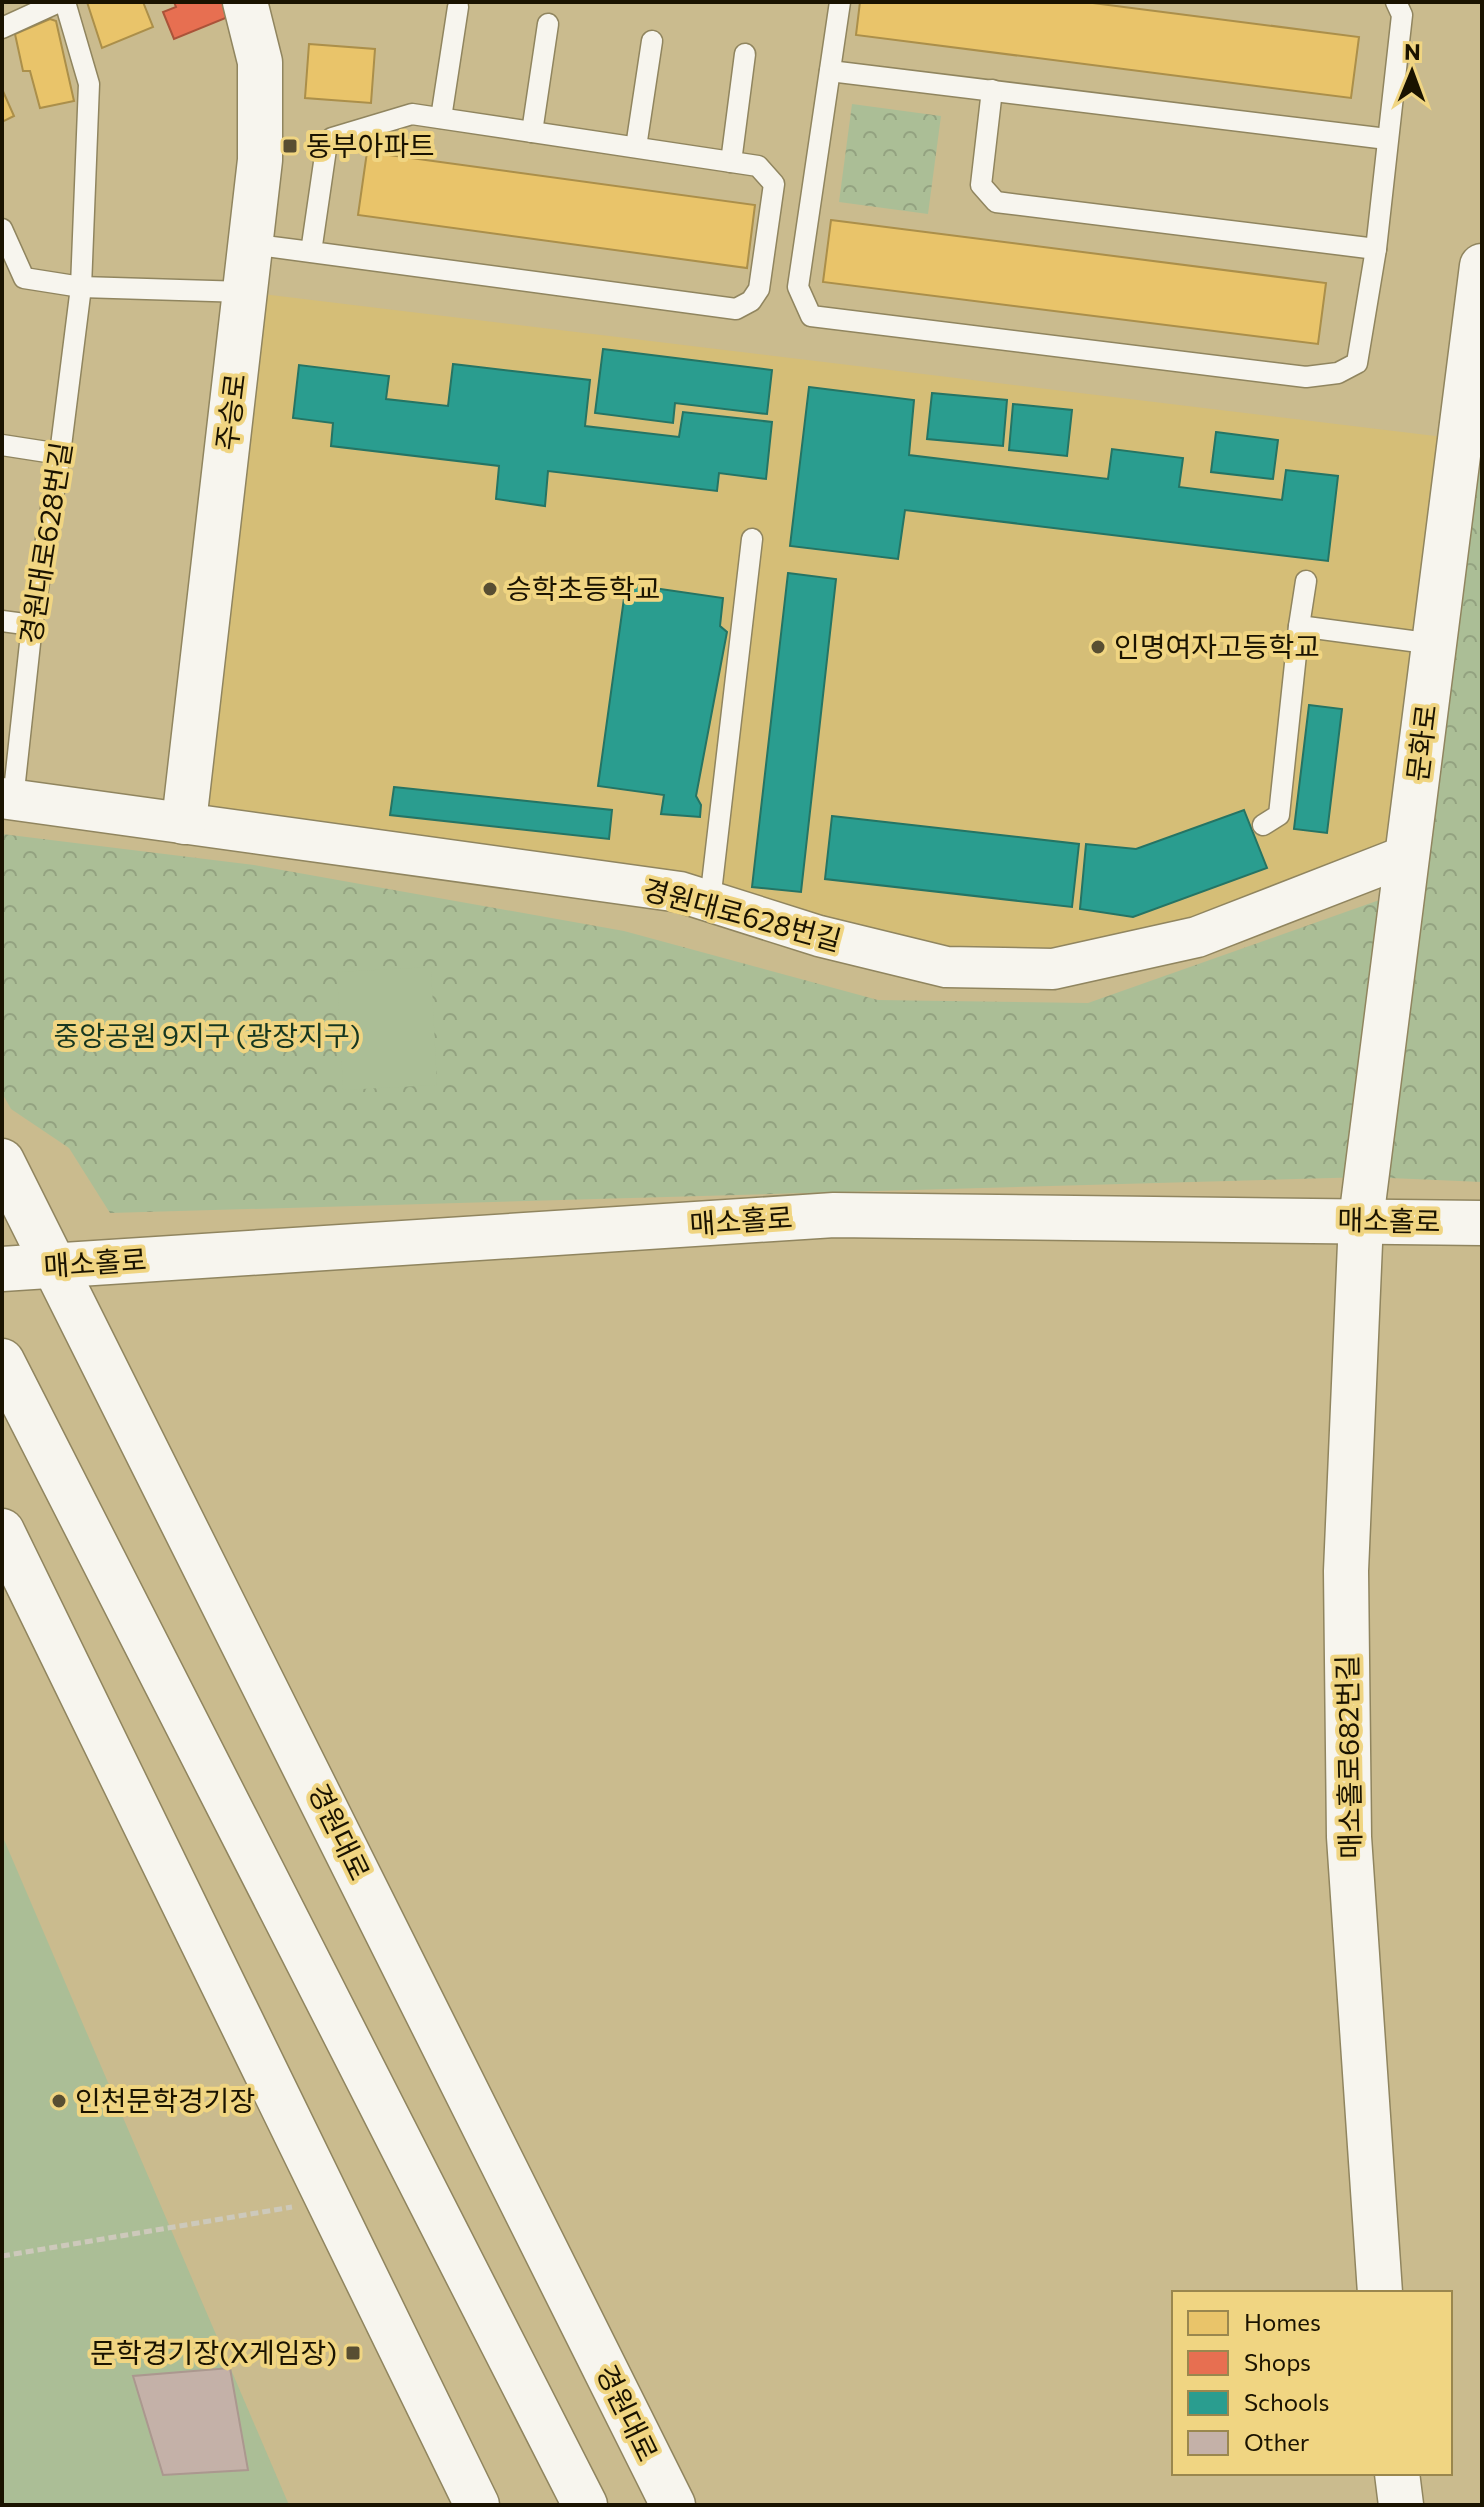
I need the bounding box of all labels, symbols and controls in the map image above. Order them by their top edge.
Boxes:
north arrow [1372,32,1452,112]
text: N [1404,38,1421,65]
place label: 동부아파트 [306,128,435,162]
marker: 동부아파트 [281,137,299,155]
street label: 주승로 [208,371,252,452]
street label: 경원대로628번길 [12,439,78,646]
place label: 승학초등학교 [506,571,661,605]
marker: 승학초등학교 [481,580,499,598]
place label: 인명여자고등학교 [1114,629,1320,663]
marker: 인명여자고등학교 [1089,638,1107,656]
street label: 문화로 [1399,702,1443,783]
street label: 경원대로628번길 [639,871,845,957]
park label: 중앙공원 9지구 (광장지구) [54,1018,360,1052]
street label: 매소홀로 [688,1199,794,1241]
street label: 매소홀로 [1337,1202,1441,1238]
street label: 매소홀로 [42,1241,148,1283]
street label: 매소홀로682번길 [1329,1655,1367,1859]
street label: 경원대로 [302,1778,378,1885]
place label: 인천문학경기장 [75,2083,255,2117]
marker: 인천문학경기장 [50,2092,68,2110]
legend [1172,2291,1452,2475]
text: Homes [1244,2307,1321,2336]
place label: 문학경기장(X게임장) [90,2335,337,2369]
marker: 문학경기장(X게임장) [344,2344,362,2362]
text: Shops [1244,2347,1311,2376]
street label: 경원대로 [590,2359,666,2466]
text: Schools [1244,2387,1329,2416]
text: Other [1244,2427,1310,2456]

